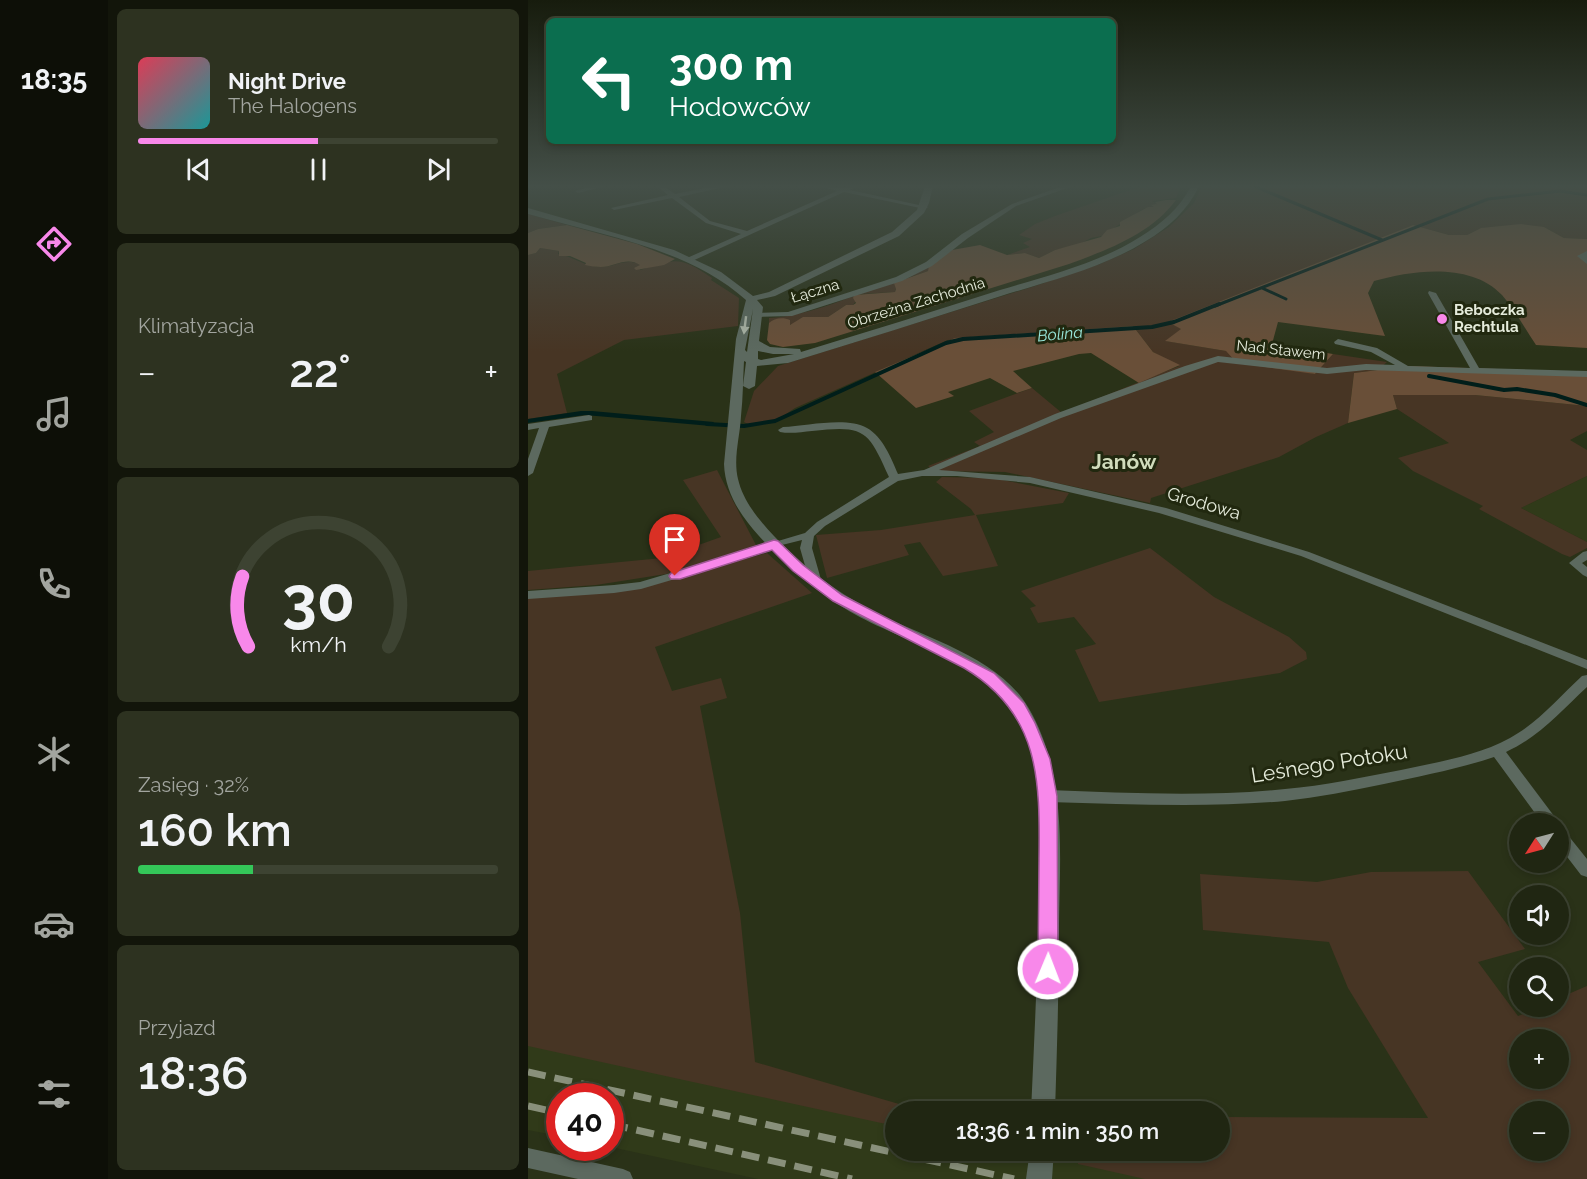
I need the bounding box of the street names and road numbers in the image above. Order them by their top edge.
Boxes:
street label: Obrzeżna Zachodnia [845,274,987,332]
street label: Łączna [789,275,841,307]
street label: Nad Stawem [1236,336,1326,364]
street label: Grodowa [1165,483,1243,523]
street label: Leśnego Potoku [1249,738,1409,788]

